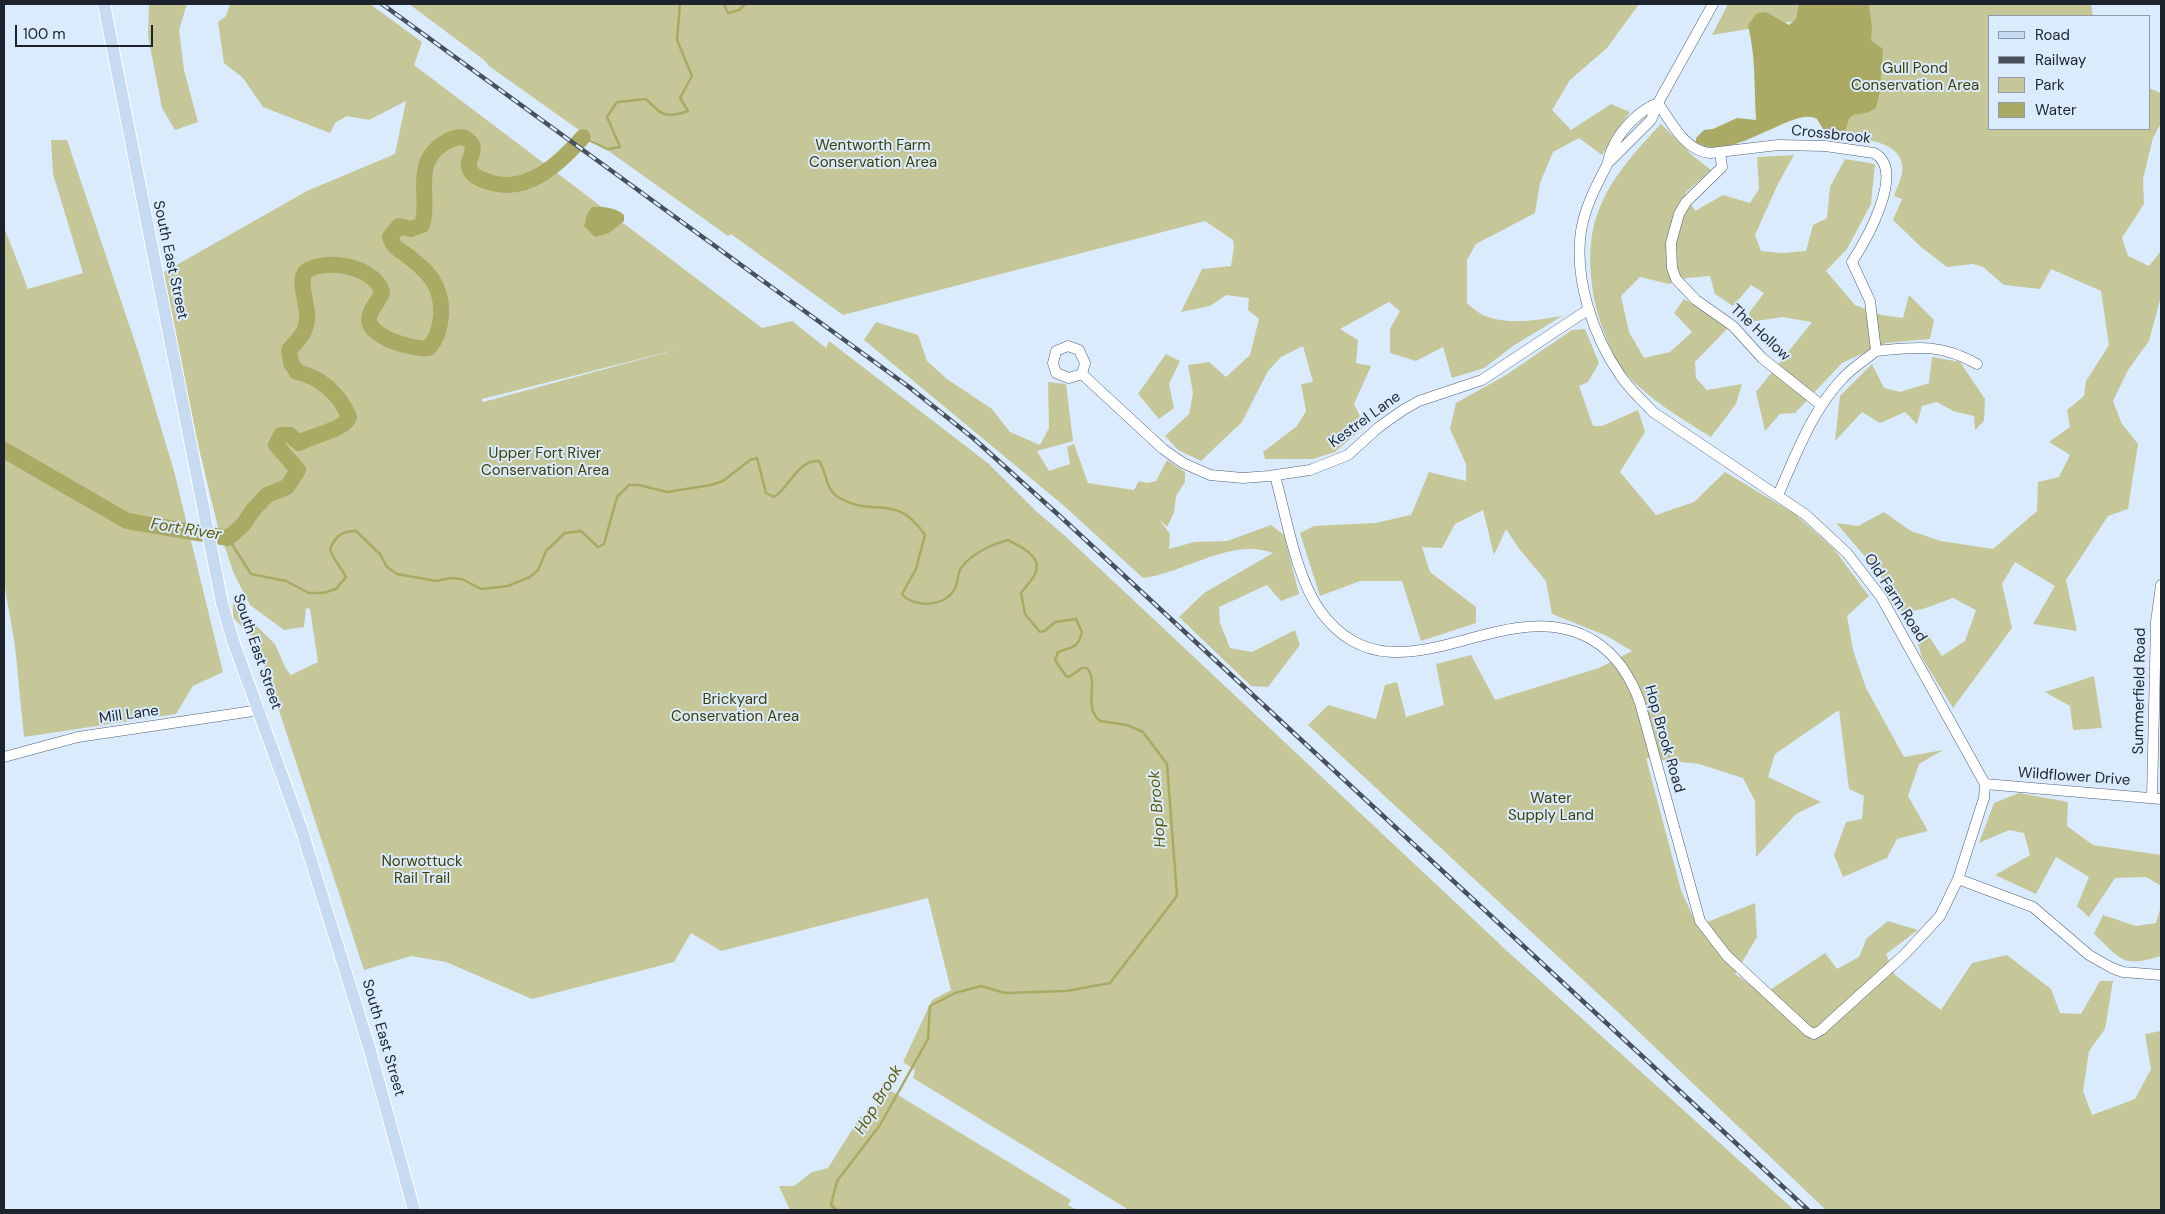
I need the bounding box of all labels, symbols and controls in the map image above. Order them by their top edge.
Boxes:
scale bar [18,15,155,47]
legend [1988,15,2150,130]
text: 100 m [23,24,66,44]
text: Road [2035,25,2070,45]
text: Railway [2035,50,2086,70]
park label: Gull Pond Conservation Area [1851,60,1979,95]
text: Park [2035,75,2065,95]
text: Water [2035,100,2076,120]
street label: Crossbrook [1790,122,1872,148]
park label: Wentworth Farm Conservation Area [809,137,937,172]
street label: South East Street [149,199,191,321]
street label: The Hollow [1726,301,1794,365]
street label: Kestrel Lane [1326,388,1404,452]
park label: Upper Fort River Conservation Area [481,445,609,480]
water label: Fort River [149,515,223,545]
street label: Old Farm Road [1860,550,1930,646]
street label: South East Street [229,592,285,712]
street label: Summerfield Road [2130,627,2150,755]
street label: Hop Brook Road [1640,683,1688,795]
park label: Brickyard Conservation Area [671,691,799,726]
street label: Mill Lane [98,702,160,728]
street label: Wildflower Drive [2017,764,2131,790]
water label: Hop Brook [1145,770,1171,848]
park label: Water Supply Land [1508,790,1594,825]
park label: Norwottuck Rail Trail [381,853,463,888]
street label: South East Street [358,977,408,1099]
water label: Hop Brook [851,1062,907,1138]

